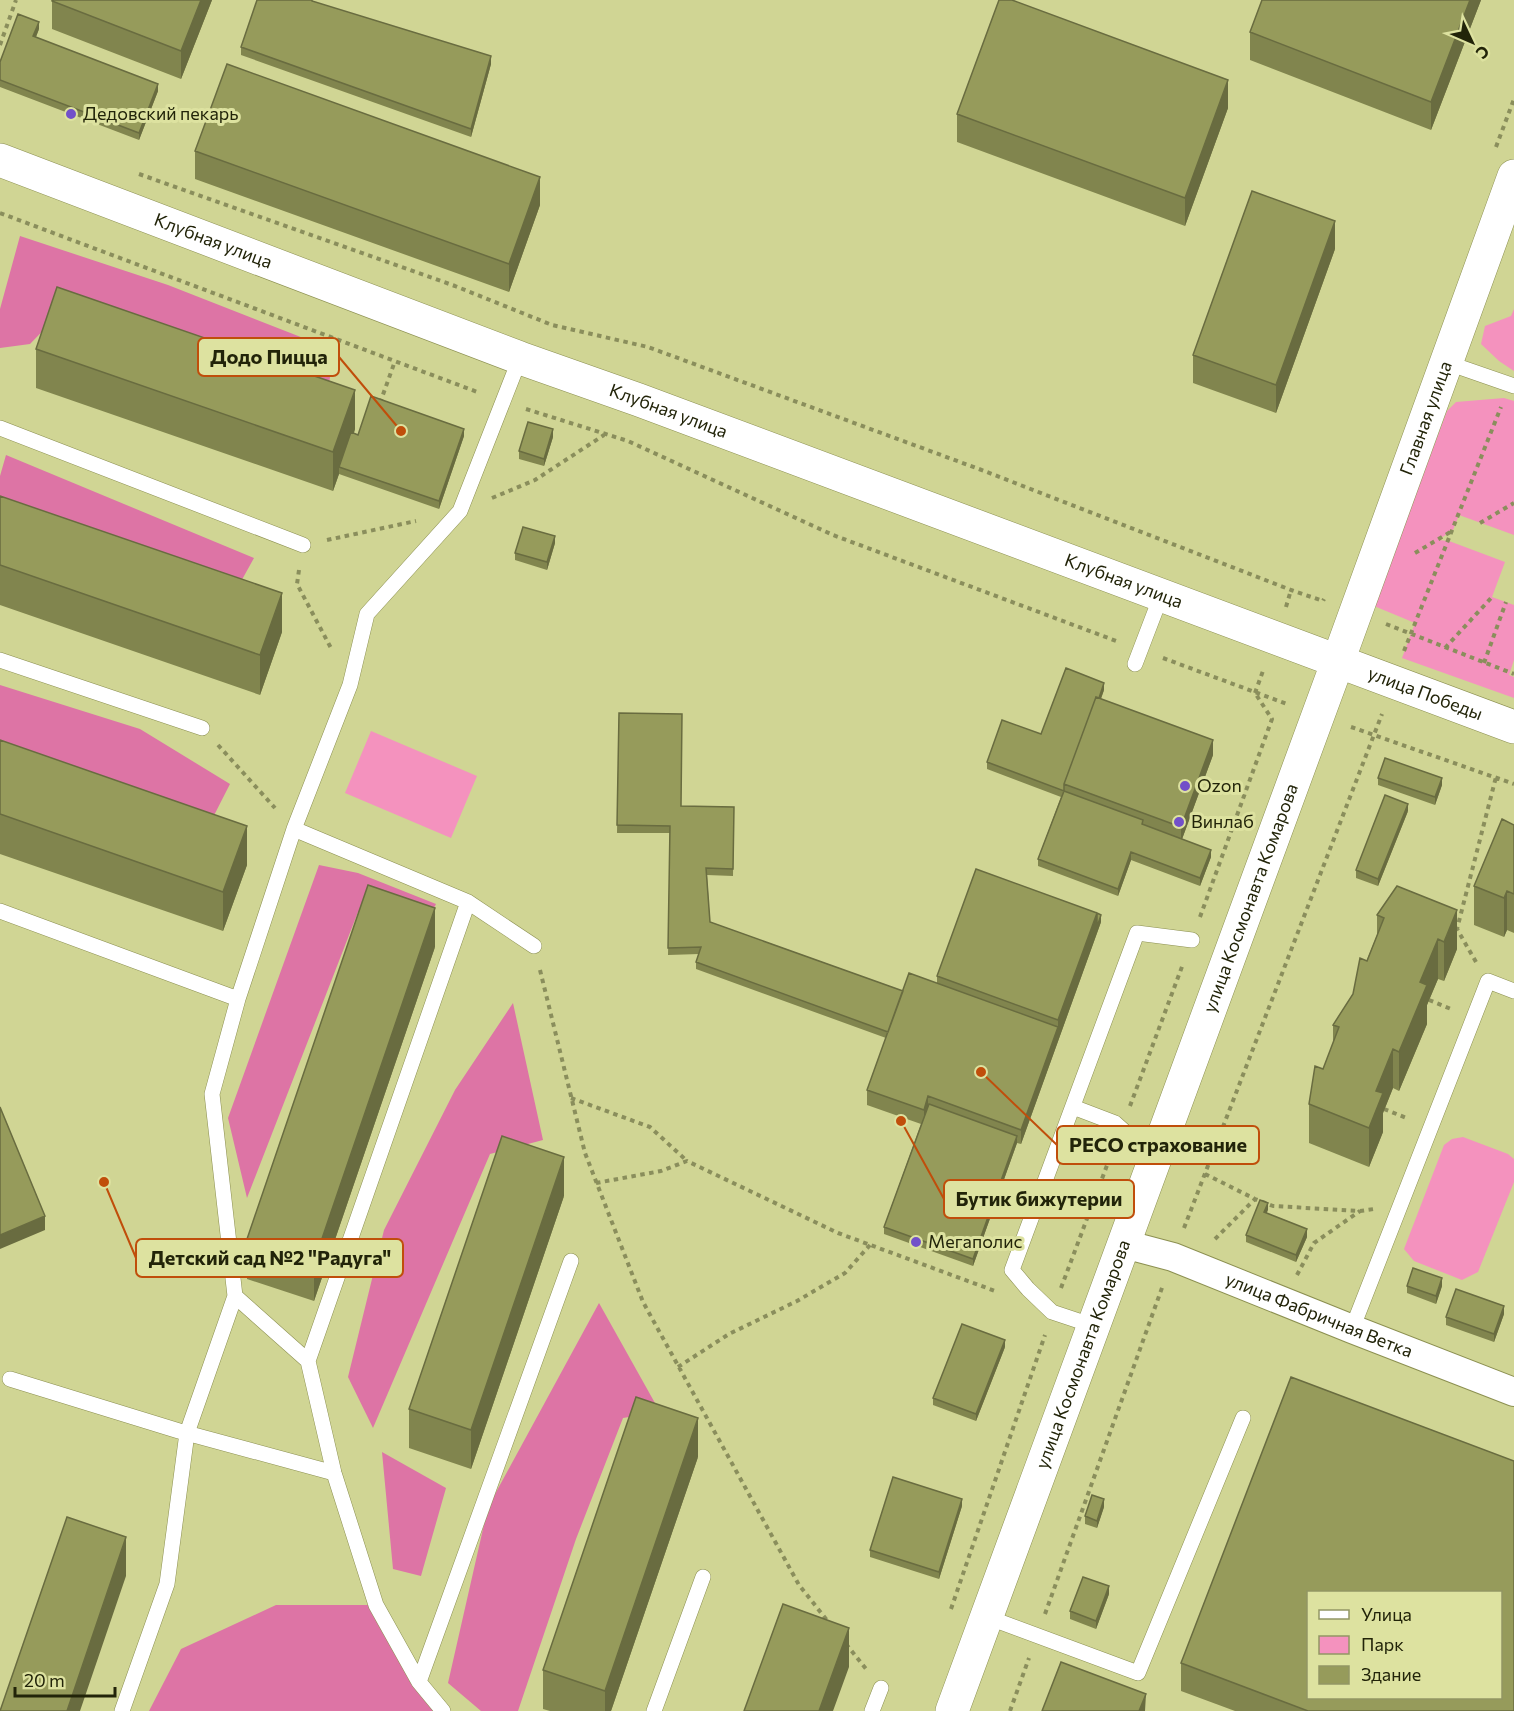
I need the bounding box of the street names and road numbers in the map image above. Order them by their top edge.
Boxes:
street label: Клубная улица [151,208,276,273]
street label: Главная улица [1394,358,1456,478]
street label: Клубная улица [607,378,731,442]
street label: Клубная улица [1062,548,1186,612]
street label: улица Победы [1365,661,1486,724]
street label: улица Космонавта Комарова [1198,780,1302,1015]
street label: улица Космонавта Комарова [1030,1236,1134,1472]
street label: улица Фабричная Ветка [1222,1267,1416,1362]

